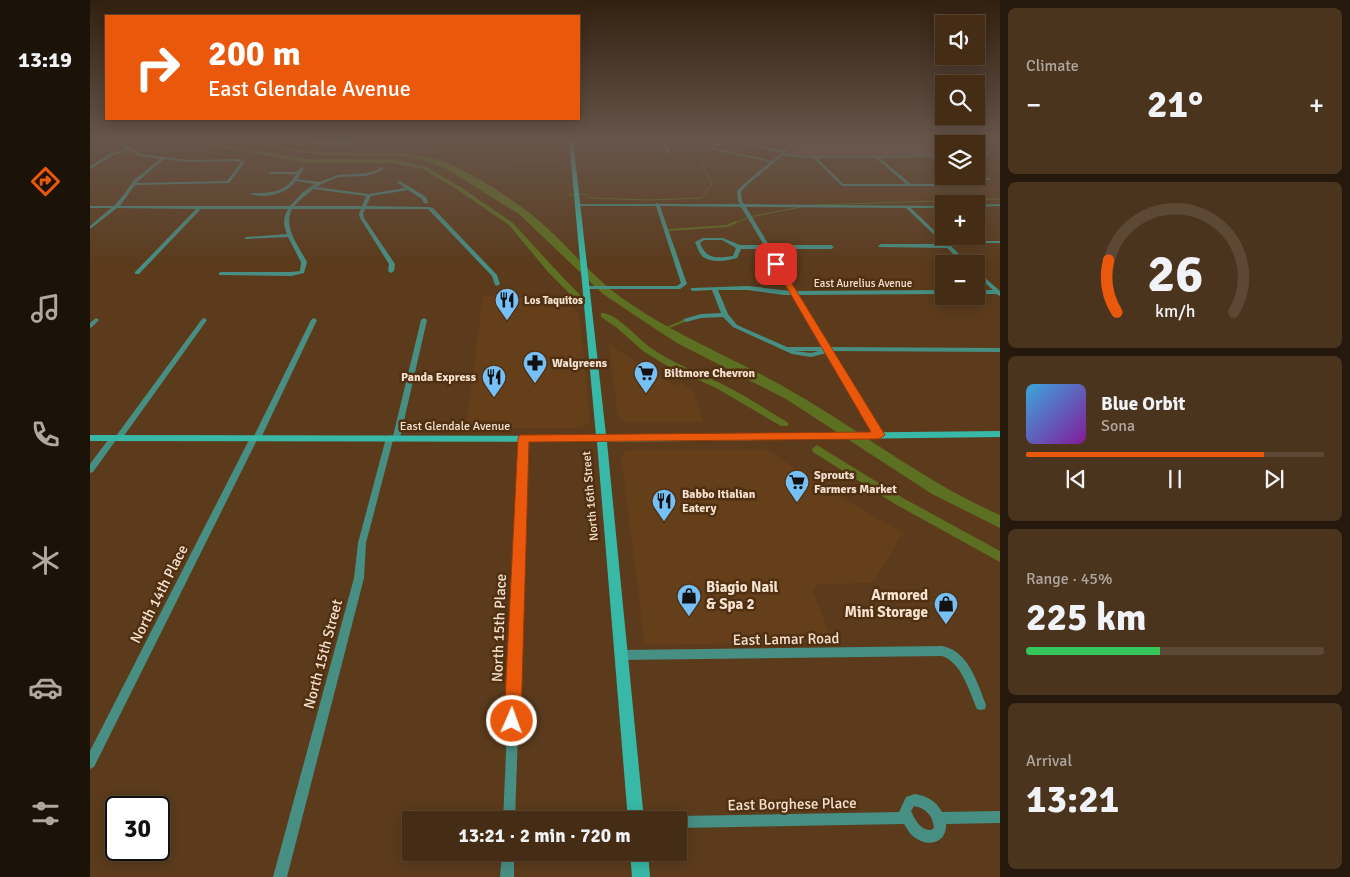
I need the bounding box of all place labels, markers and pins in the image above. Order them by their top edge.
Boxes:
pin [755,243,797,285]
restaurant icon: Los Taquitos [494,287,520,321]
place label: Los Taquitos [524,294,583,307]
pharmacy icon: Walgreens [522,350,548,384]
place label: Walgreens [552,356,608,371]
supermarket icon: Biltmore Chevron [633,360,659,394]
restaurant icon: Panda Express [481,364,507,398]
place label: Biltmore Chevron [664,366,755,381]
place label: Panda Express [401,370,477,385]
place label: Sprouts Farmers Market [814,468,897,497]
supermarket icon: Sprouts Farmers Market [784,469,810,503]
place label: Babbo Itialian Eatery [682,487,756,516]
restaurant icon: Babbo Itialian Eatery [651,488,677,522]
place label: Biagio Nail & Spa 2 [706,578,779,613]
shop icon: Biagio Nail & Spa 2 [676,583,702,617]
place label: Armored Mini Storage [844,586,928,621]
shop icon: Armored Mini Storage [933,591,959,625]

